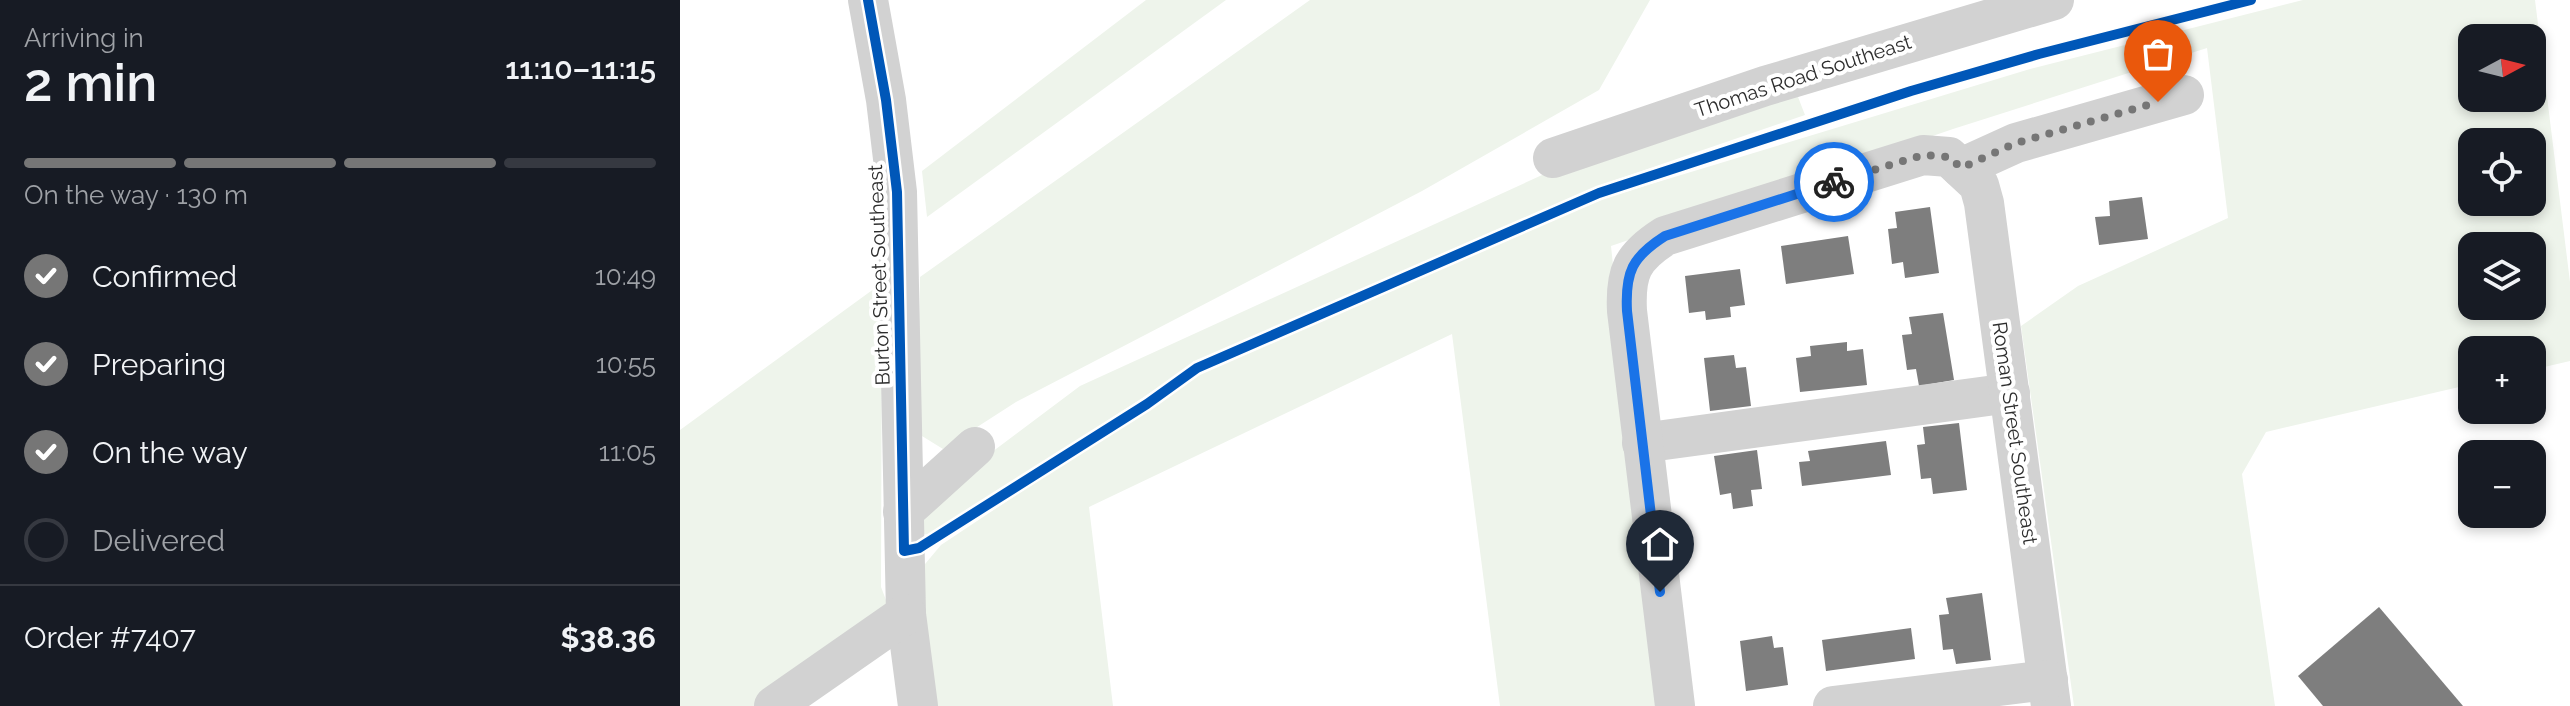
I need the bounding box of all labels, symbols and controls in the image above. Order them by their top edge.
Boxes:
pin [2124,20,2192,102]
text: Arriving in [24,23,144,53]
north arrow [2458,24,2546,112]
map controls [2458,24,2546,528]
street label: Thomas Road Southeast [1692,30,1915,122]
icon: bag [2136,32,2180,76]
text: 11:10–11:15 [505,51,656,86]
text: 2 min [24,52,157,113]
button: locate [2458,128,2546,216]
courier [1794,142,1874,222]
icon: bike [1812,160,1856,204]
street label: Burton Street Southeast [863,164,895,386]
text: On the way · 130 m [24,180,248,210]
button: layers [2458,232,2546,320]
icon: check [24,254,68,298]
text: Confirmed [92,259,237,294]
text: 10:49 [595,261,656,291]
street label: Roman Street Southeast [1987,320,2043,546]
button: + [2458,336,2546,424]
icon: check [24,342,68,386]
text: Preparing [92,347,226,382]
text: 10:55 [596,349,656,379]
icon: check [24,430,68,474]
text: On the way [92,435,248,470]
text: 11:05 [599,437,656,467]
button: − [2458,440,2546,528]
pin [1626,510,1694,592]
icon: home [1638,522,1682,566]
text: Delivered [92,523,225,558]
text: Order #7407 [24,620,196,655]
text: $38.36 [561,620,656,655]

